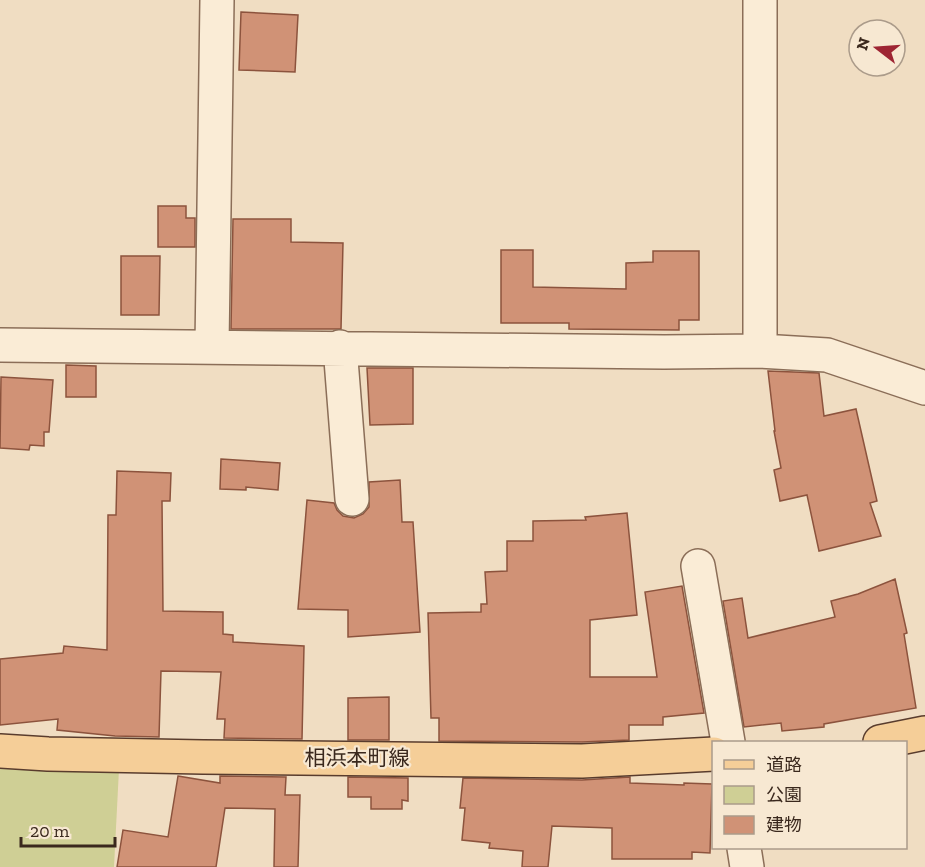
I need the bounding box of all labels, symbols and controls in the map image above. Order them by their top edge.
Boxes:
north arrow [847,18,907,78]
text: N [852,35,874,52]
legend [712,741,907,849]
street label: 相浜本町線 [305,745,410,770]
text: 道路 [766,754,802,776]
text: 公園 [766,784,802,806]
scale bar [21,810,116,848]
text: 建物 [766,814,802,836]
text: 20 m [30,820,70,842]

